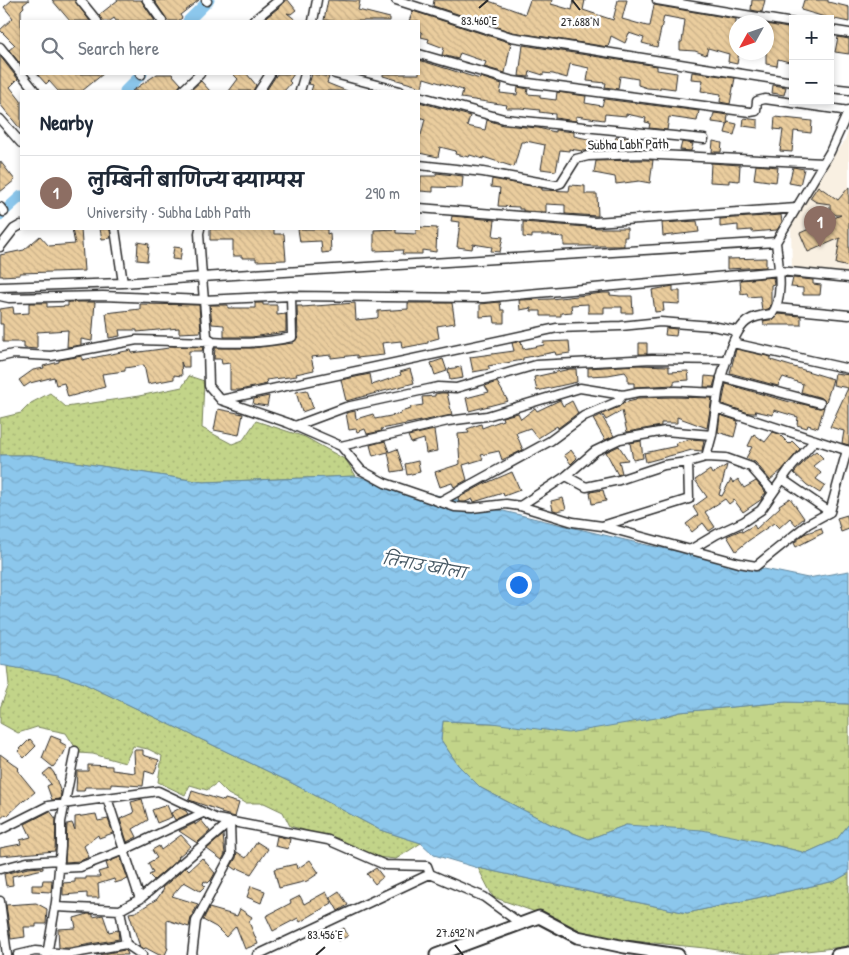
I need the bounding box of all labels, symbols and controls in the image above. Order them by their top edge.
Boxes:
text: 83.460°E [461,12,498,29]
text: 27.688°N [561,13,599,30]
north arrow [729,15,774,60]
map controls [789,15,834,105]
button: + [789,15,834,60]
search box [20,20,420,75]
icon: search [38,34,66,62]
text: Search here [78,35,159,61]
button: − [789,60,834,105]
text: Nearby [40,108,93,137]
street label: Subha Labh Path [587,133,669,154]
text: लुम्बिनी बाणिज्य क्याम्पस [87,167,304,193]
text: 1 [53,182,59,204]
text: 290 m [365,182,400,204]
text: University · Subha Labh Path [87,201,251,223]
pin: 1 [804,206,836,247]
water label: तिनाउ खोला [381,547,471,584]
your location [506,572,532,598]
text: 27.692°N [436,924,474,941]
text: 83.456°E [307,926,343,943]

